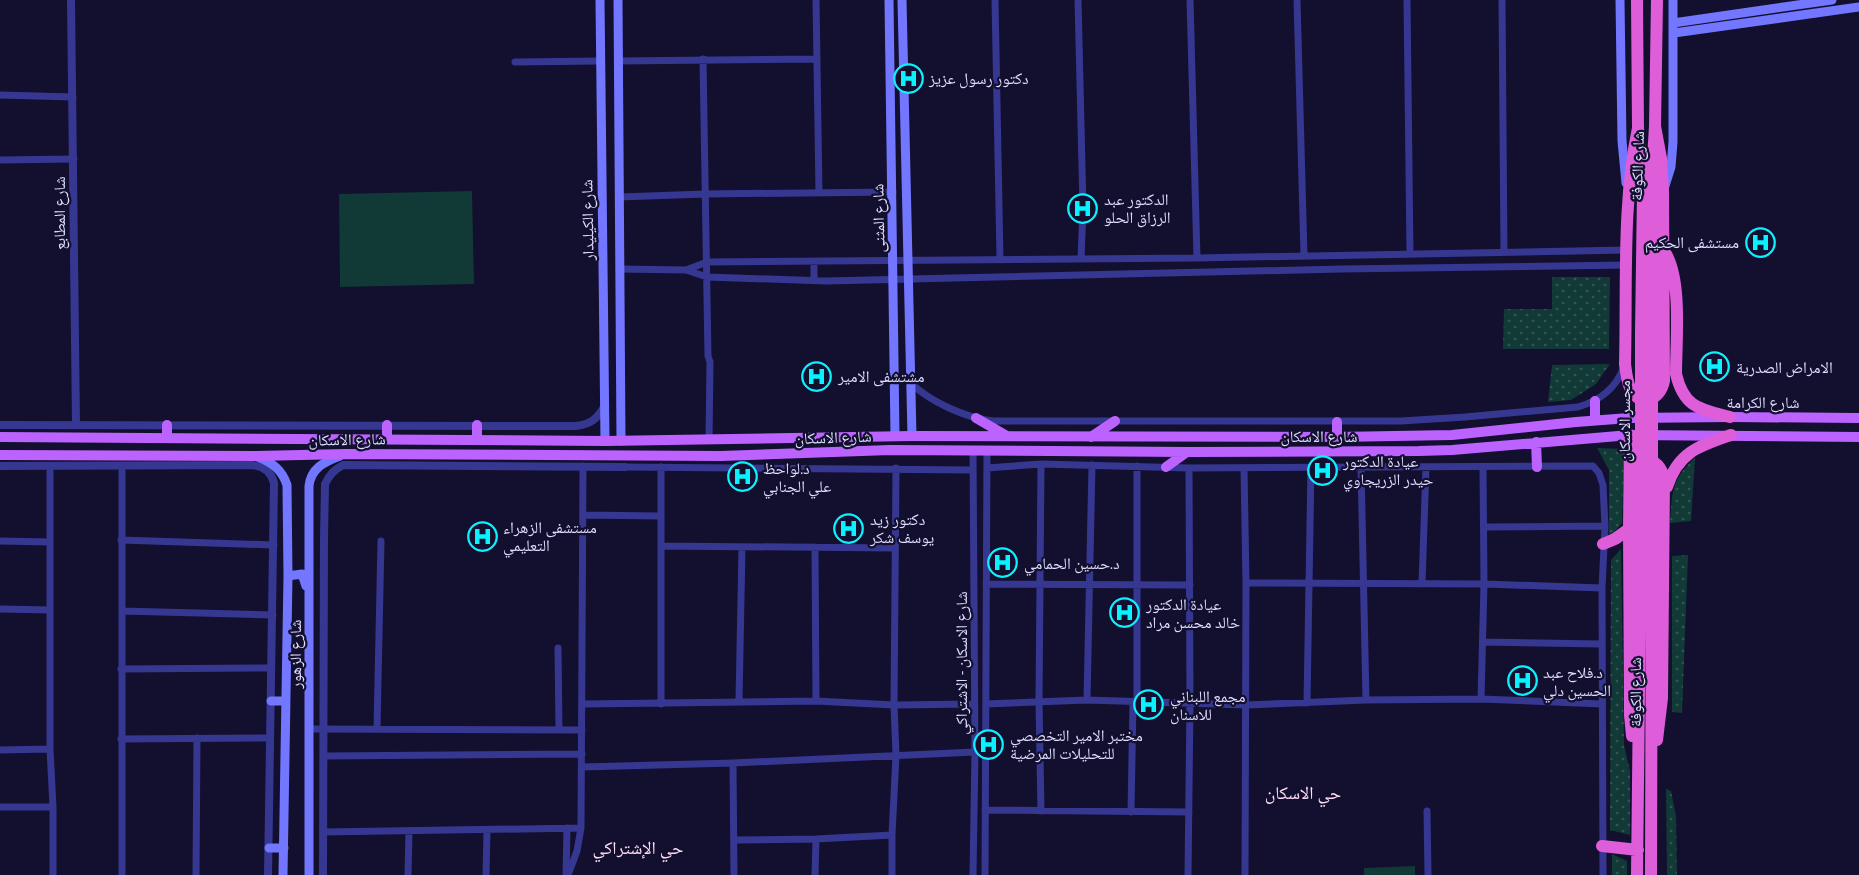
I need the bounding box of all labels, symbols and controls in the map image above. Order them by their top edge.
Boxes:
hospital icon: دكتور رسول عزيز [892,62,924,94]
place label: دكتور رسول عزيز [928,68,1029,89]
street label: شارع الكوفة [1626,131,1649,201]
street label: شارع المطابع [49,176,70,250]
street label: شارع الكيليدار [576,179,599,262]
street label: شارع المثنى [867,183,890,253]
place label: الدكتور عبد الرزاق الحلو [1104,189,1171,228]
hospital icon: الدكتور عبد الرزاق الحلو [1067,192,1099,224]
hospital icon: مستشفى الحكيم [1744,226,1776,258]
place label: مستشفى الحكيم [1645,232,1739,253]
hospital icon: الامراض الصدرية [1699,351,1731,383]
place label: الامراض الصدرية [1736,357,1833,378]
hospital icon: مشتشفى الامير [801,360,833,392]
place label: مشتشفى الامير [837,366,924,387]
street label: مجسر الاسكان [1614,380,1635,462]
street label: شارع الكرامة [1726,392,1800,413]
street label: شارع الاسكان [794,426,872,449]
street label: شارع الاسكان [1280,426,1358,447]
street label: شارع الاسكان [308,428,386,451]
place label: عيادة الدكتور حيدر الزريجاوي [1342,451,1434,492]
hospital icon: عيادة الدكتور حيدر الزريجاوي [1306,454,1338,486]
place label: د.لواحظ علي الجنابي [763,458,831,499]
hospital icon: د.لواحظ علي الجنابي [726,461,758,493]
place label: دكتور زيد يوسف شكر [869,509,934,547]
hospital icon: دكتور زيد يوسف شكر [833,512,865,544]
place label: مستشفى الزهراء التعليمي [503,517,597,558]
hospital icon: مستشفى الزهراء التعليمي [466,520,498,552]
hospital icon: د.حسين الحمامي [987,547,1019,579]
place label: د.حسين الحمامي [1024,553,1120,576]
street label: شارع الاسكان - الاشتراكي [951,591,974,735]
place label: عيادة الدكتور خالد محسن مراد [1145,594,1240,633]
hospital icon: عيادة الدكتور خالد محسن مراد [1109,597,1141,629]
street label: شارع الزهور [285,619,306,690]
street label: شارع الكوفة [1625,657,1646,727]
place label: د.فلاح عبد الحسين دلي [1543,662,1611,703]
hospital icon: د.فلاح عبد الحسين دلي [1506,665,1538,697]
place label: مجمع اللبناني للاسنان [1170,686,1246,725]
hospital icon: مجمع اللبناني للاسنان [1133,689,1165,721]
place label: مختبر الامير التخصصي للتحليلات المرضية [1010,725,1143,763]
hospital icon: مختبر الامير التخصصي للتحليلات المرضية [973,728,1005,760]
district label: حي الاسكان [1265,781,1341,808]
district label: حي الإشتراكي [593,836,683,863]

